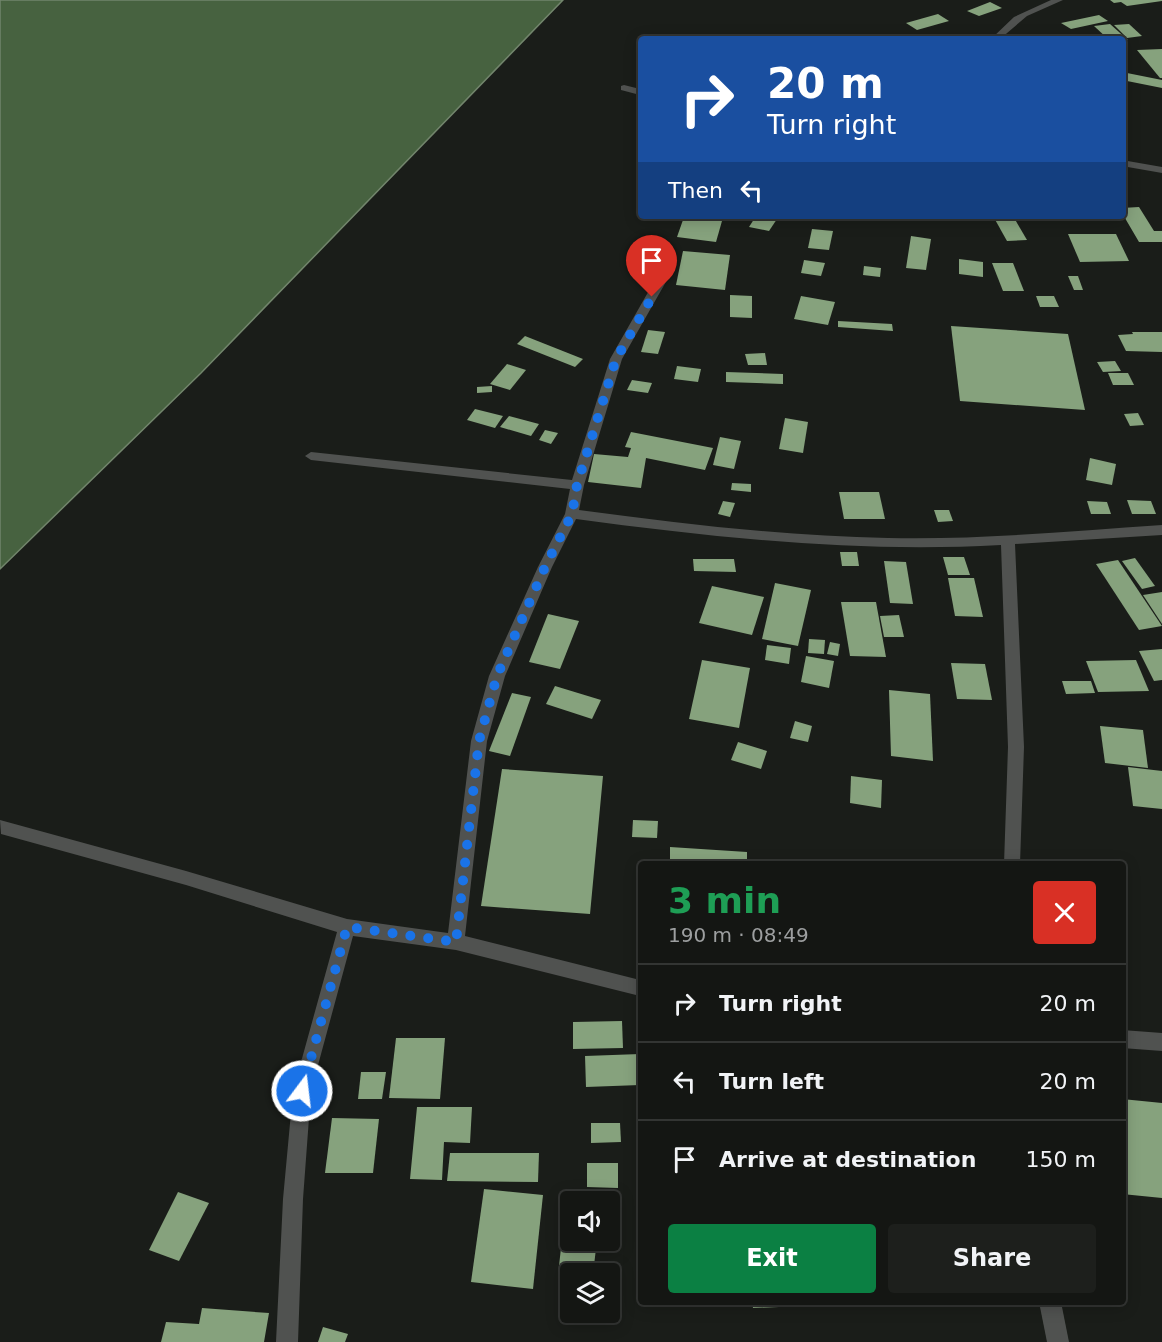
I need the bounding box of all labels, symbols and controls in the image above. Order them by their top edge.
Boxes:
text: 20 m [767,59,884,108]
icon: right [668,60,746,138]
text: Turn right [767,109,896,140]
icon: left [735,174,768,207]
text: Then [668,178,723,203]
pin [626,235,677,297]
icon: arrive [635,244,668,277]
text: 3 min [668,880,781,921]
button: close [1033,881,1096,944]
text: 190 m · 08:49 [668,923,809,947]
icon: right [668,987,701,1020]
text: Turn right [719,991,842,1016]
text: 20 m [1040,991,1096,1016]
position arrow [270,1059,334,1123]
icon: left [668,1065,701,1098]
text: Turn left [719,1069,824,1094]
text: 20 m [1040,1069,1096,1094]
icon: arrive [668,1143,701,1176]
text: Arrive at destination [719,1147,976,1172]
text: 150 m [1026,1147,1096,1172]
map controls [560,1191,620,1323]
button: sound [560,1191,620,1251]
button: Exit [668,1224,876,1293]
button: Share [888,1224,1096,1293]
button: layers [560,1263,620,1323]

